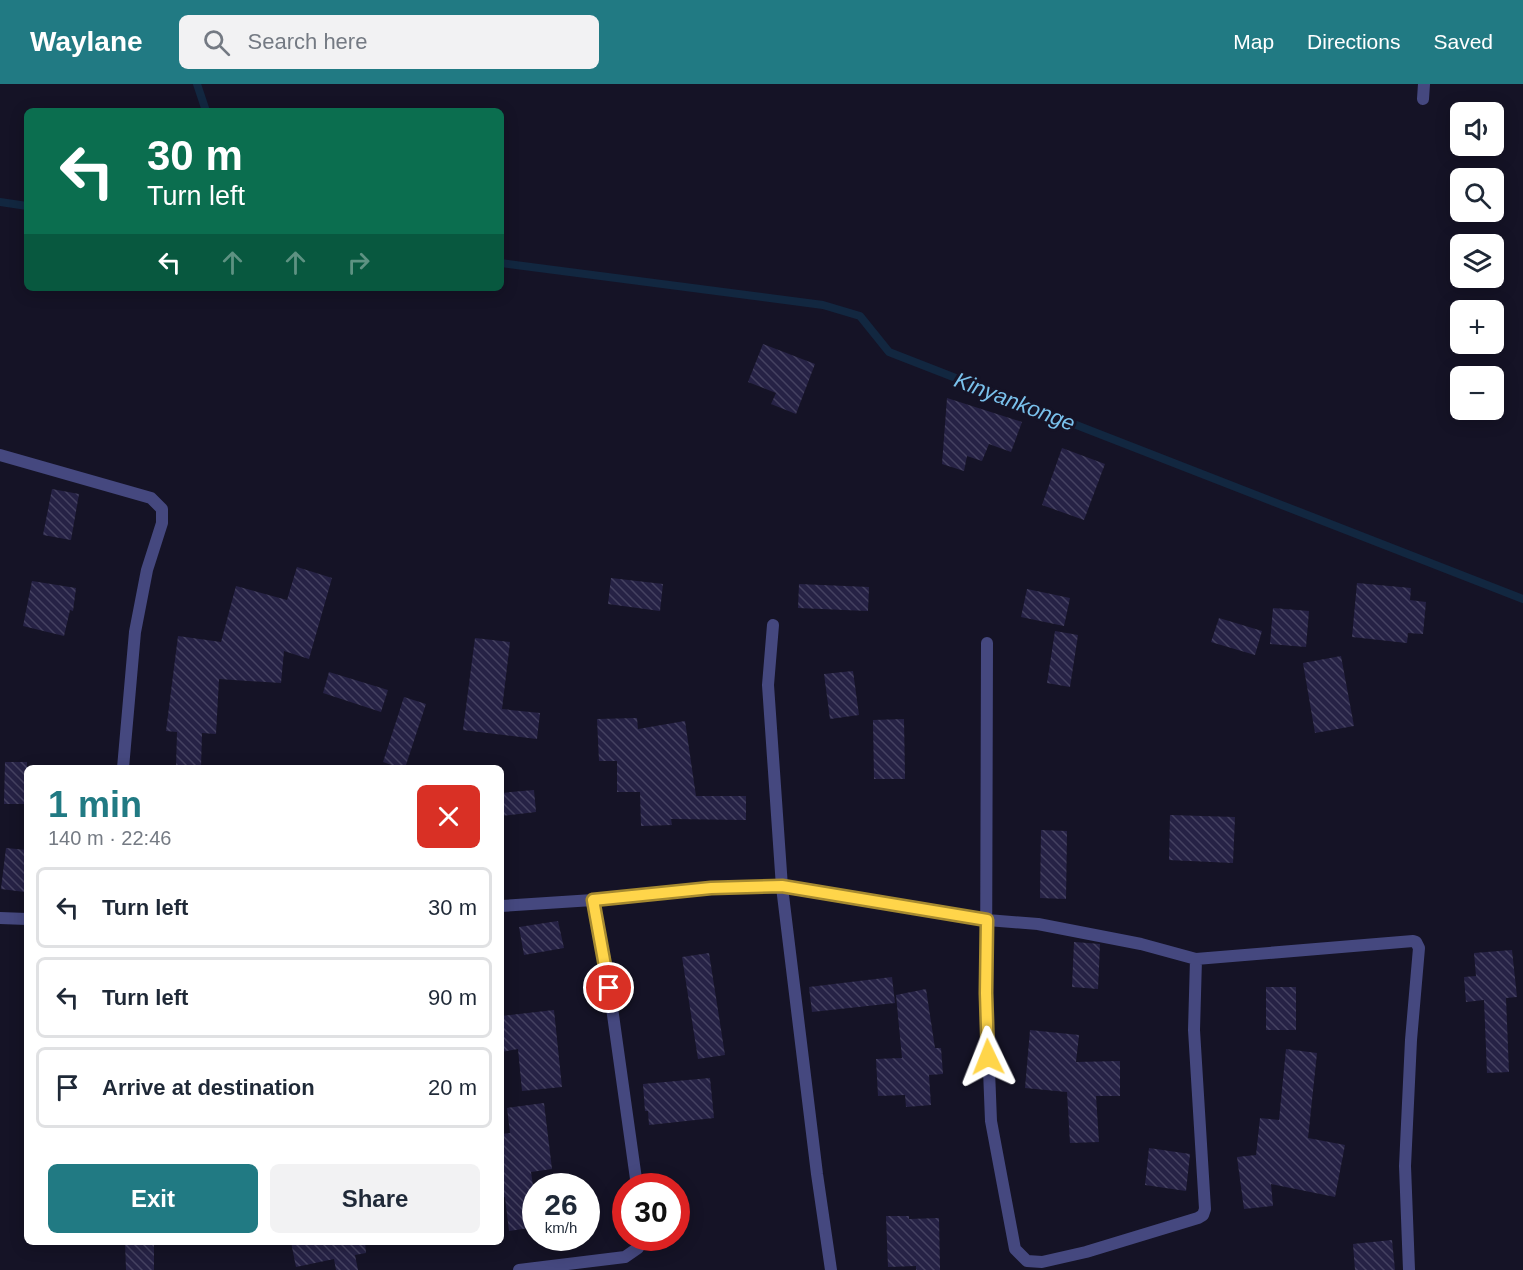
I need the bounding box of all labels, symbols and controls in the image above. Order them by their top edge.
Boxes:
search box [179,15,599,69]
text: Waylane [30,26,143,57]
icon: search [200,26,233,59]
text: Search here [248,29,367,54]
text: Map [1233,30,1274,53]
text: Directions [1307,30,1400,53]
text: Saved [1433,30,1493,53]
map controls [1450,102,1504,420]
button: sound [1450,102,1504,156]
icon: left [48,132,126,210]
text: 30 m [147,132,243,179]
button: search [1450,168,1504,222]
text: Turn left [147,181,245,211]
button: layers [1450,234,1504,288]
icon: left [153,246,186,279]
icon: ahead [216,246,249,279]
icon: ahead [279,246,312,279]
icon: right [342,246,375,279]
button: + [1450,300,1504,354]
button: − [1450,366,1504,420]
water label: Kinyankonge [951,367,1079,436]
text: 1 min [48,784,142,825]
button: close [417,785,480,848]
text: 140 m · 22:46 [48,827,171,849]
icon: left [51,891,84,924]
text: Turn left [102,895,188,920]
text: 30 m [428,895,477,920]
pin [583,962,634,1013]
icon: arrive [592,971,625,1004]
icon: left [51,981,84,1014]
text: Turn left [102,985,188,1010]
text: 90 m [428,985,477,1010]
position arrow [956,1025,1020,1089]
icon: arrive [51,1071,84,1104]
text: Arrive at destination [102,1075,315,1100]
text: 20 m [428,1075,477,1100]
button: Exit [48,1164,258,1233]
button: Share [270,1164,480,1233]
speed limit sign: 30 [612,1173,690,1251]
text: 26 [544,1188,578,1221]
text: km/h [545,1219,577,1236]

